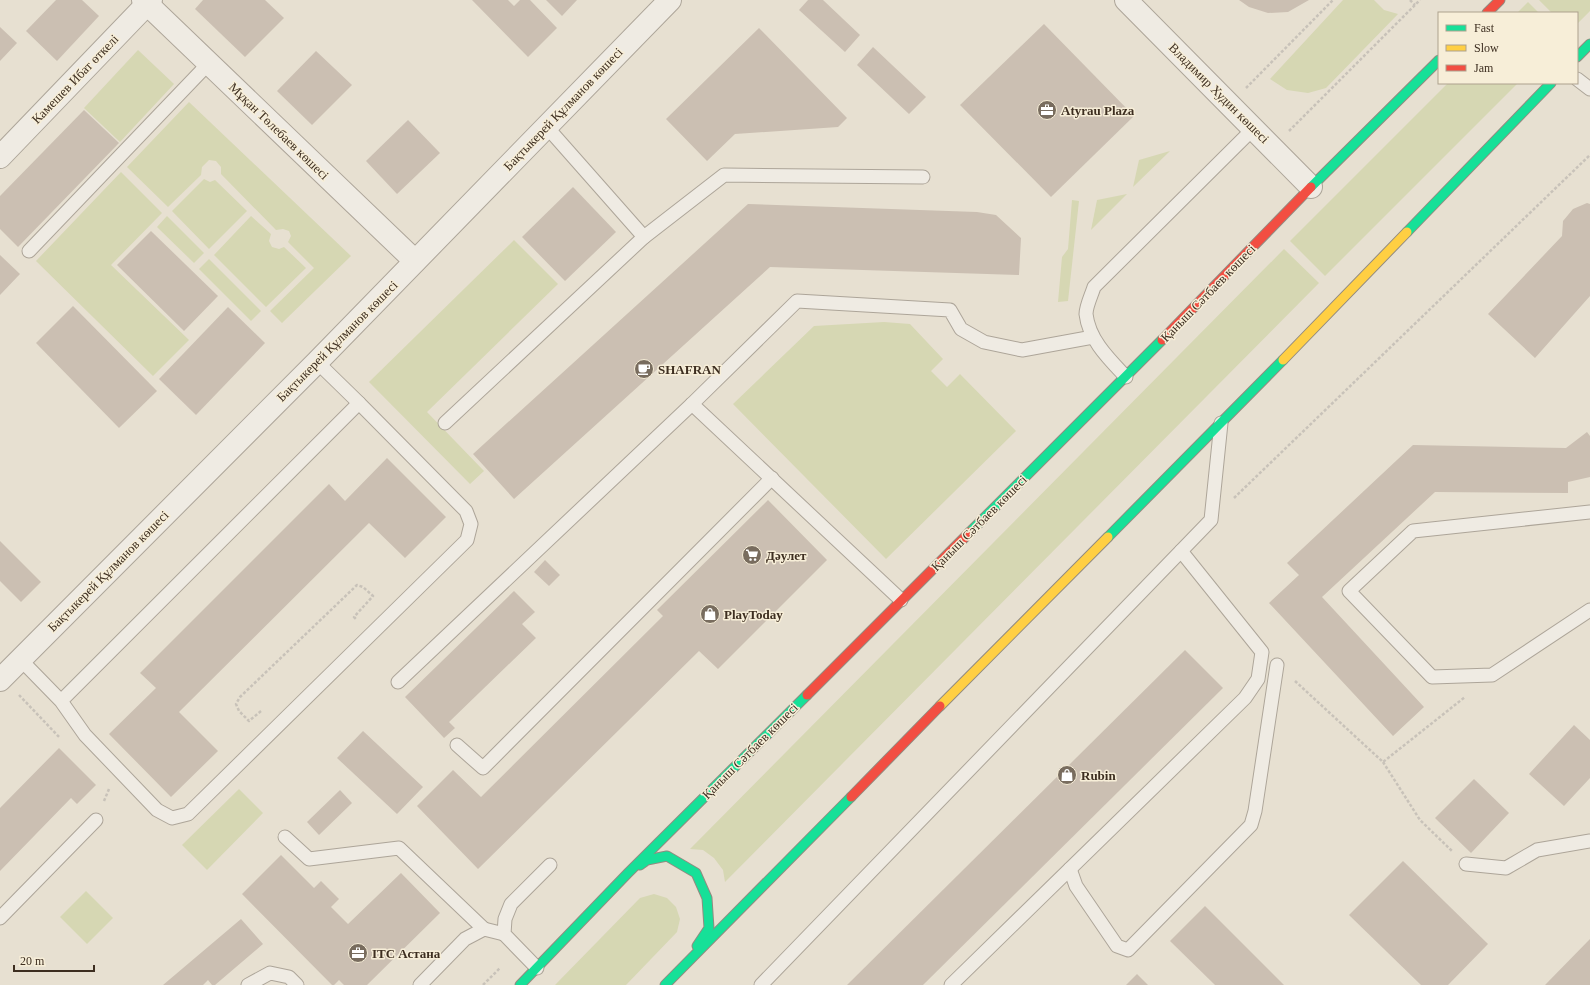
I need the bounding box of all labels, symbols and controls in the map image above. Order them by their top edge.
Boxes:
legend [1438,12,1578,84]
text: Fast [1474,21,1495,35]
street label: Камешев Ибат өткелі [29,31,122,127]
street label: Владимир Худин көшесі [1166,40,1272,146]
text: Slow [1474,41,1499,55]
street label: Бақтыкерей Құлманов көшесі [500,44,626,174]
text: Jam [1474,61,1494,75]
street label: Мұқан Төлебаев көшесі [226,79,332,183]
office icon: Atyrau Plaza [1036,99,1058,121]
place label: Atyrau Plaza [1061,103,1135,118]
street label: Қаныш Сәтбаев көшесі [1158,241,1259,345]
street label: Бақтыкерей Құлманов көшесі [273,277,401,405]
cafe icon: SHAFRAN [633,358,655,380]
place label: SHAFRAN [658,362,721,377]
street label: Қаныш Сәтбаев көшесі [928,472,1030,574]
street label: Бақтыкерей Құлманов көшесі [44,507,172,635]
supermarket icon: Дәулет [741,544,763,566]
place label: Дәулет [766,548,807,563]
shop icon: PlayToday [699,603,721,625]
place label: PlayToday [724,607,783,622]
street label: Қаныш Сәтбаев көшесі [699,700,801,802]
shop icon: Rubin [1056,764,1078,786]
place label: Rubin [1081,768,1116,783]
office icon: ITC Астана [347,942,369,964]
place label: ITC Астана [372,946,441,961]
scale bar [14,947,94,973]
text: 20 m [20,954,45,968]

